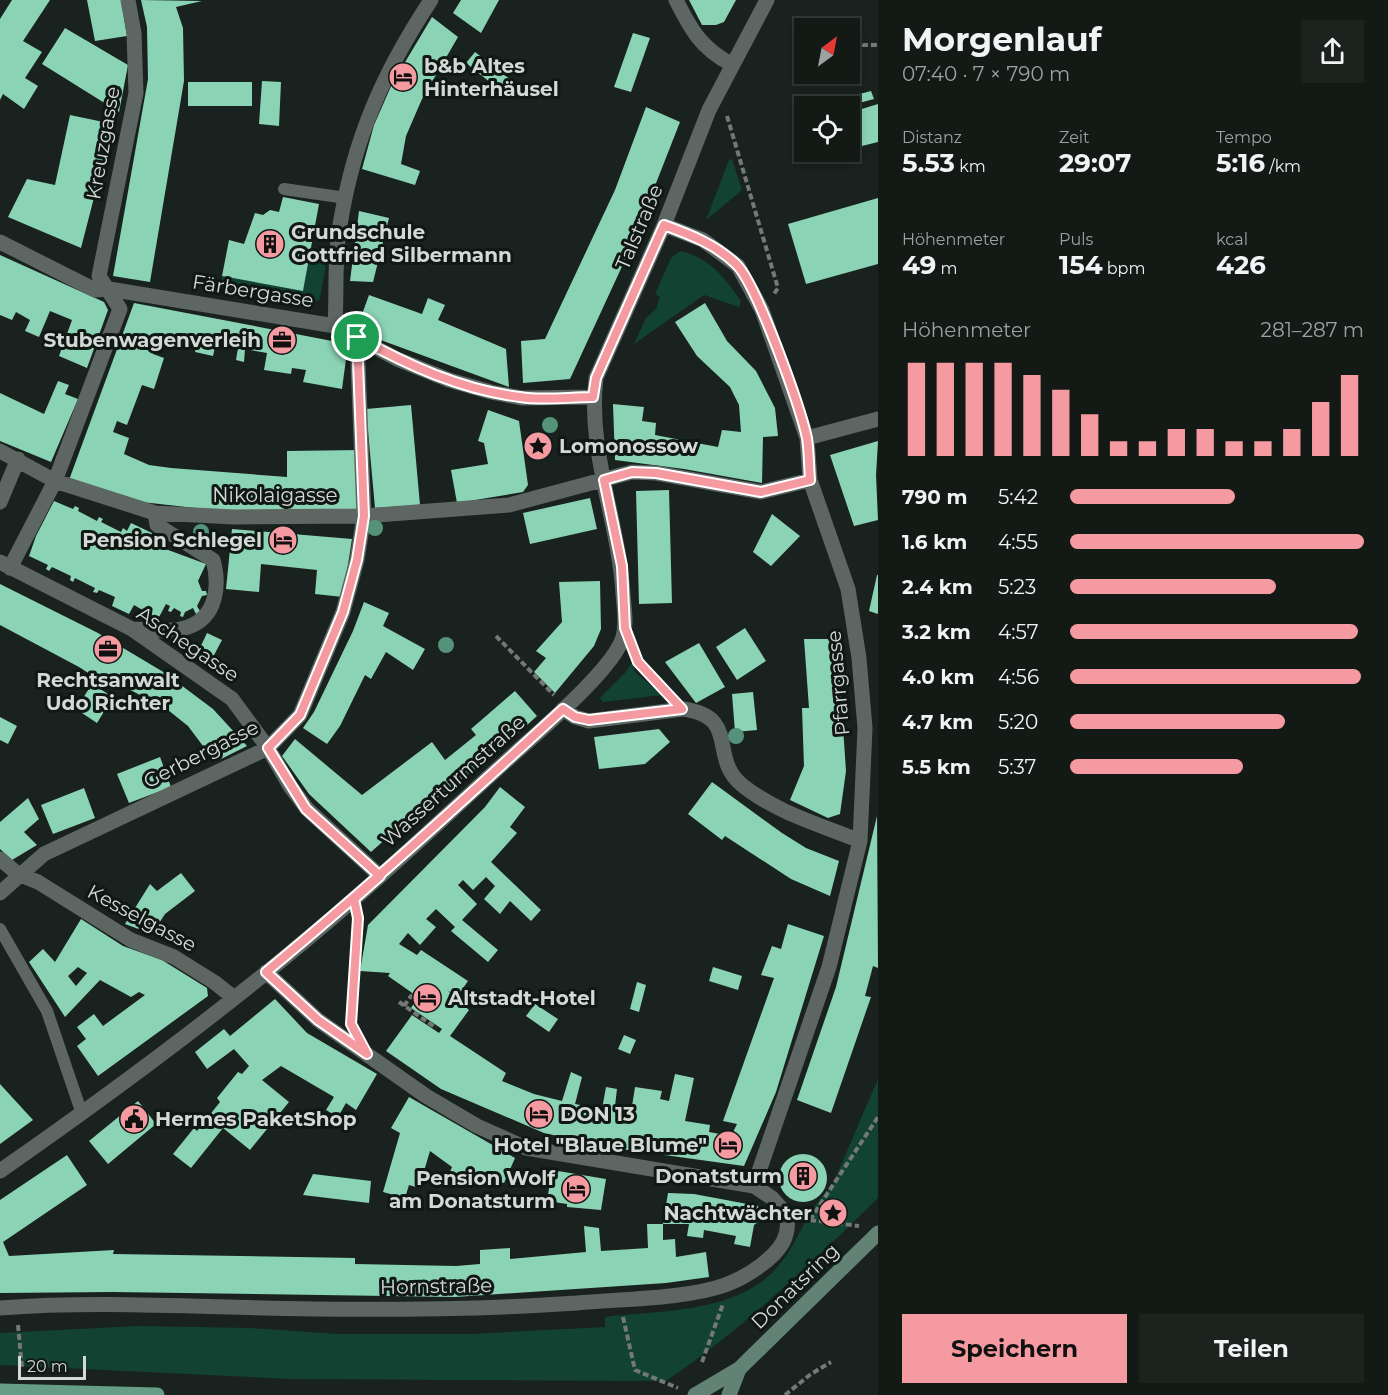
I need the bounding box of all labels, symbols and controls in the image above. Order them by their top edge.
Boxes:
north arrow [794,18,860,84]
map controls [794,18,860,162]
text: Morgenlauf [902,19,1102,59]
button: share [1301,20,1364,83]
place label: b&b Altes Hinterhäusel [424,54,559,101]
hotel icon: b&b Altes Hinterhäusel [387,61,419,93]
text: 07:40 · 7 × 790 m [902,62,1070,86]
street label: Kreuzgasse [81,85,125,201]
button: locate [794,96,860,162]
text: Distanz [902,128,962,147]
text: Zeit [1059,128,1090,147]
text: Tempo [1216,128,1272,147]
text: 5.53 [902,147,955,179]
text: 29:07 [1059,147,1131,179]
text: 5:16 [1216,147,1265,179]
text: km [955,157,986,176]
text: /km [1265,157,1301,176]
street label: Talstraße [610,181,668,273]
place label: Grundschule Gottfried Silbermann [291,220,512,267]
building icon: Grundschule Gottfried Silbermann [254,228,286,260]
text: Höhenmeter [902,230,1005,249]
text: Puls [1059,230,1093,249]
text: kcal [1216,230,1248,249]
text: 49 [902,249,936,281]
text: 154 [1059,249,1103,281]
text: 426 [1216,249,1266,281]
text: m [936,259,958,278]
text: bpm [1103,259,1145,278]
street label: Färbergasse [191,270,315,312]
pin [331,311,382,362]
text: Höhenmeter [902,318,1031,342]
text: 281–287 m [1261,318,1364,342]
icon: arrive [340,320,373,353]
office icon: Stubenwagenverleih [266,324,298,356]
place label: Stubenwagenverleih [43,328,261,352]
place icon: Lomonossow [522,430,554,462]
place label: Lomonossow [559,434,698,458]
street label: Nikolaigasse [212,483,338,507]
text: 790 m [902,485,967,509]
text: 5:42 [998,485,1038,509]
hotel icon: Pension Schlegel [267,524,299,556]
place label: Pension Schlegel [82,528,262,552]
text: 1.6 km [902,530,967,554]
text: 4:55 [998,530,1038,554]
text: 2.4 km [902,575,973,599]
text: 5:23 [998,575,1036,599]
street label: Aschegasse [132,601,244,687]
text: 3.2 km [902,620,971,644]
text: 4:57 [998,620,1038,644]
street label: Pfarrgasse [821,629,855,737]
office icon: Rechtsanwalt Udo Richter [92,633,124,665]
text: 4.0 km [902,665,974,689]
text: 4:56 [998,665,1039,689]
place label: Rechtsanwalt Udo Richter [36,668,180,715]
street label: Wasserturmstraße [376,710,530,852]
text: 4.7 km [902,710,973,734]
text: 5:20 [998,710,1038,734]
street label: Gerbergasse [139,715,263,793]
text: 5.5 km [902,755,971,779]
text: 5:37 [998,755,1036,779]
street label: Kesselgasse [83,879,201,957]
hotel icon: Altstadt-Hotel [411,982,443,1014]
place label: Altstadt-Hotel [447,986,596,1010]
hotel icon: DON 13 [523,1098,555,1130]
place label: DON 13 [560,1102,635,1126]
public building icon: Hermes PaketShop [118,1103,150,1135]
place label: Hermes PaketShop [155,1107,357,1131]
hotel icon: Hotel "Blaue Blume" [712,1129,744,1161]
place label: Hotel "Blaue Blume" [494,1133,707,1157]
building icon: Donatsturm [787,1160,819,1192]
place label: Donatsturm [655,1164,782,1188]
place label: Pension Wolf am Donatsturm [389,1166,556,1213]
hotel icon: Pension Wolf am Donatsturm [560,1173,592,1205]
place icon: Nachtwächter [817,1197,849,1229]
place label: Nachtwächter [663,1201,812,1225]
street label: Donatsring [746,1238,844,1334]
street label: Hornstraße [380,1273,492,1299]
button: Speichern [902,1314,1127,1383]
button: Teilen [1139,1314,1364,1383]
scale bar [18,1353,86,1380]
text: 20 m [27,1357,68,1376]

